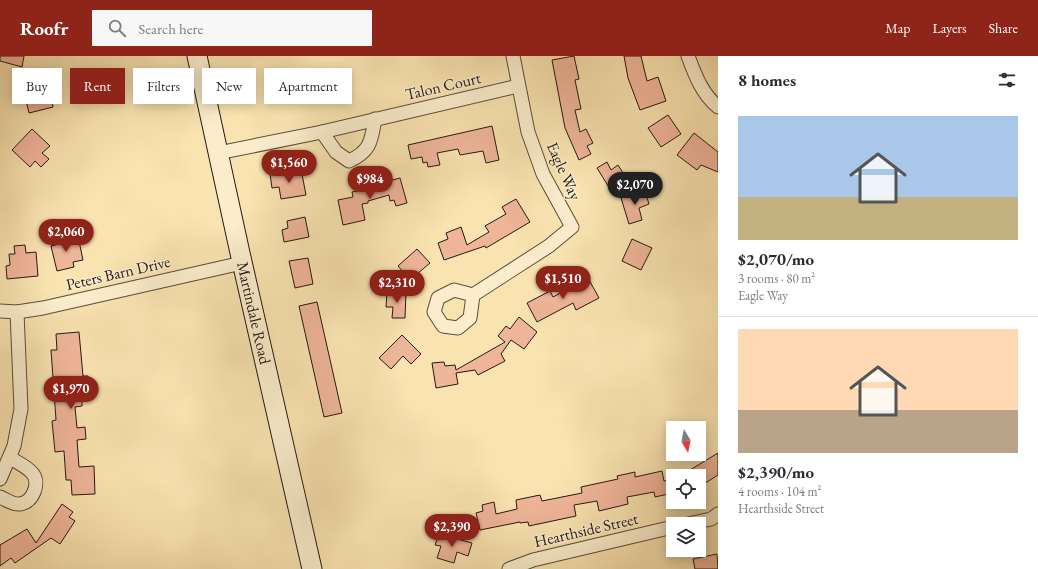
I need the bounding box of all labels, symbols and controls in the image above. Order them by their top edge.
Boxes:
search box [92,10,372,46]
text: Roofr [20,16,68,41]
icon: search [106,17,128,39]
text: Search here [138,19,203,38]
text: Map [885,19,910,37]
text: Layers [932,19,967,37]
text: Share [989,19,1018,37]
street label: Talon Court [403,67,483,105]
chip: Buy [12,68,62,104]
chip: Rent [70,68,125,104]
chip: Filters [133,68,194,104]
chip: New [202,68,256,104]
chip: Apartment [264,68,352,104]
text: 8 homes [738,69,796,91]
icon: filters [996,69,1018,91]
street label: Eagle Way [542,139,587,204]
icon: home [842,142,914,214]
pin: $1,560 [256,150,322,184]
text: $1,560 [271,154,307,171]
pin: $984 [346,166,394,200]
text: $984 [357,170,383,187]
pin: $2,070 [602,172,668,206]
text: $2,070 [617,176,653,193]
pin: $2,060 [33,219,99,253]
text: $2,060 [48,223,84,240]
text: $2,070/mo [738,248,814,270]
street label: Peters Barn Drive [64,251,172,295]
street label: Martindale Road [232,260,276,367]
pin: $1,510 [530,266,596,300]
pin: $2,310 [364,270,430,304]
text: $1,510 [545,270,581,287]
text: 3 rooms · 80 m² [738,270,815,287]
text: $2,310 [379,274,415,291]
text: Eagle Way [738,287,788,304]
icon: home [842,355,914,427]
pin: $1,970 [38,376,104,410]
text: $1,970 [53,380,89,397]
north arrow [666,421,706,461]
map controls [666,421,706,557]
text: $2,390/mo [738,461,814,483]
button: locate [666,469,706,509]
text: 4 rooms · 104 m² [738,483,822,500]
text: Hearthside Street [738,500,824,517]
street label: Hearthside Street [532,508,640,552]
pin: $2,390 [419,514,485,548]
button: layers [666,517,706,557]
text: $2,390 [434,518,470,535]

